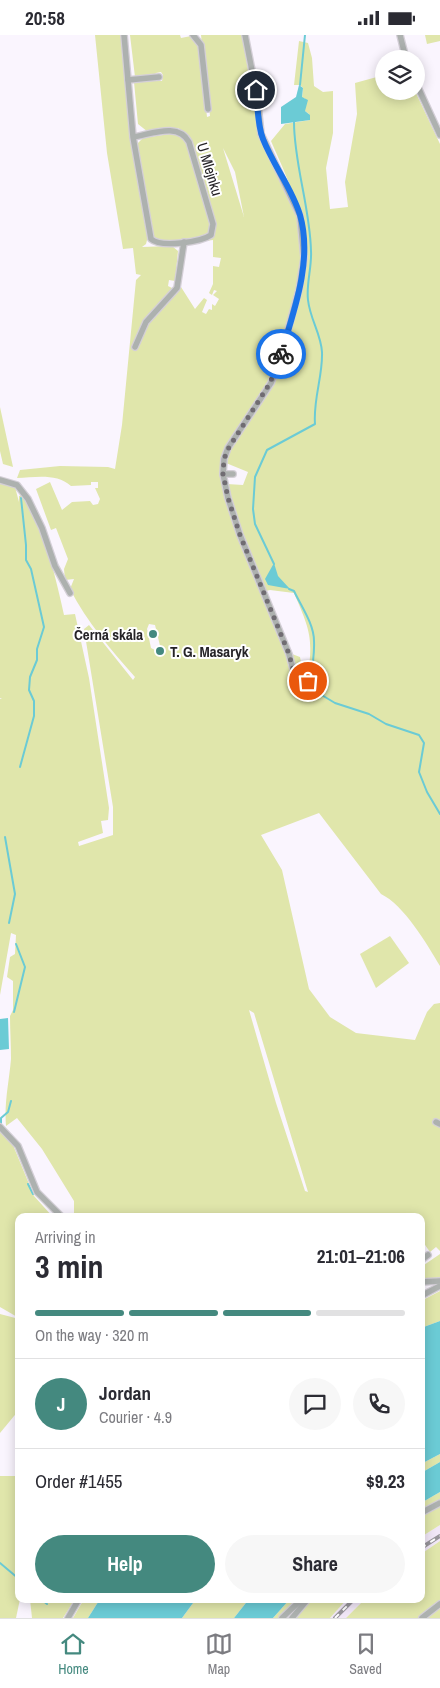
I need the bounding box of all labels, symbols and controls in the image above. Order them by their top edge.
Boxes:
text: 20:58 [25,5,65,31]
map controls [375,50,425,100]
button: layers [375,50,425,100]
pin [235,69,277,111]
icon: home [242,76,270,104]
street label: U Mlejnku [192,140,228,198]
courier [256,329,306,379]
icon: bike [267,340,295,368]
place label: Černá skála [74,624,143,645]
marker: Černá skála [147,628,159,640]
place label: T. G. Masaryk [170,641,249,662]
marker: T. G. Masaryk [154,645,166,657]
pin [287,660,329,702]
icon: bag [294,667,322,695]
text: Arriving in [35,1226,96,1248]
text: 21:01–21:06 [317,1243,405,1269]
text: 3 min [35,1245,104,1288]
text: On the way · 320 m [35,1324,149,1346]
button: chat [289,1378,341,1430]
button: phone [353,1378,405,1430]
text: Jordan [99,1380,151,1406]
text: J [57,1391,65,1417]
text: Courier · 4.9 [99,1406,172,1428]
text: Order #1455 [35,1468,122,1494]
text: $9.23 [366,1468,405,1494]
button: Help [35,1535,215,1593]
button: Share [225,1535,405,1593]
tab: Home [58,1630,89,1678]
tab: Map [205,1630,233,1678]
tab: Saved [349,1630,382,1678]

